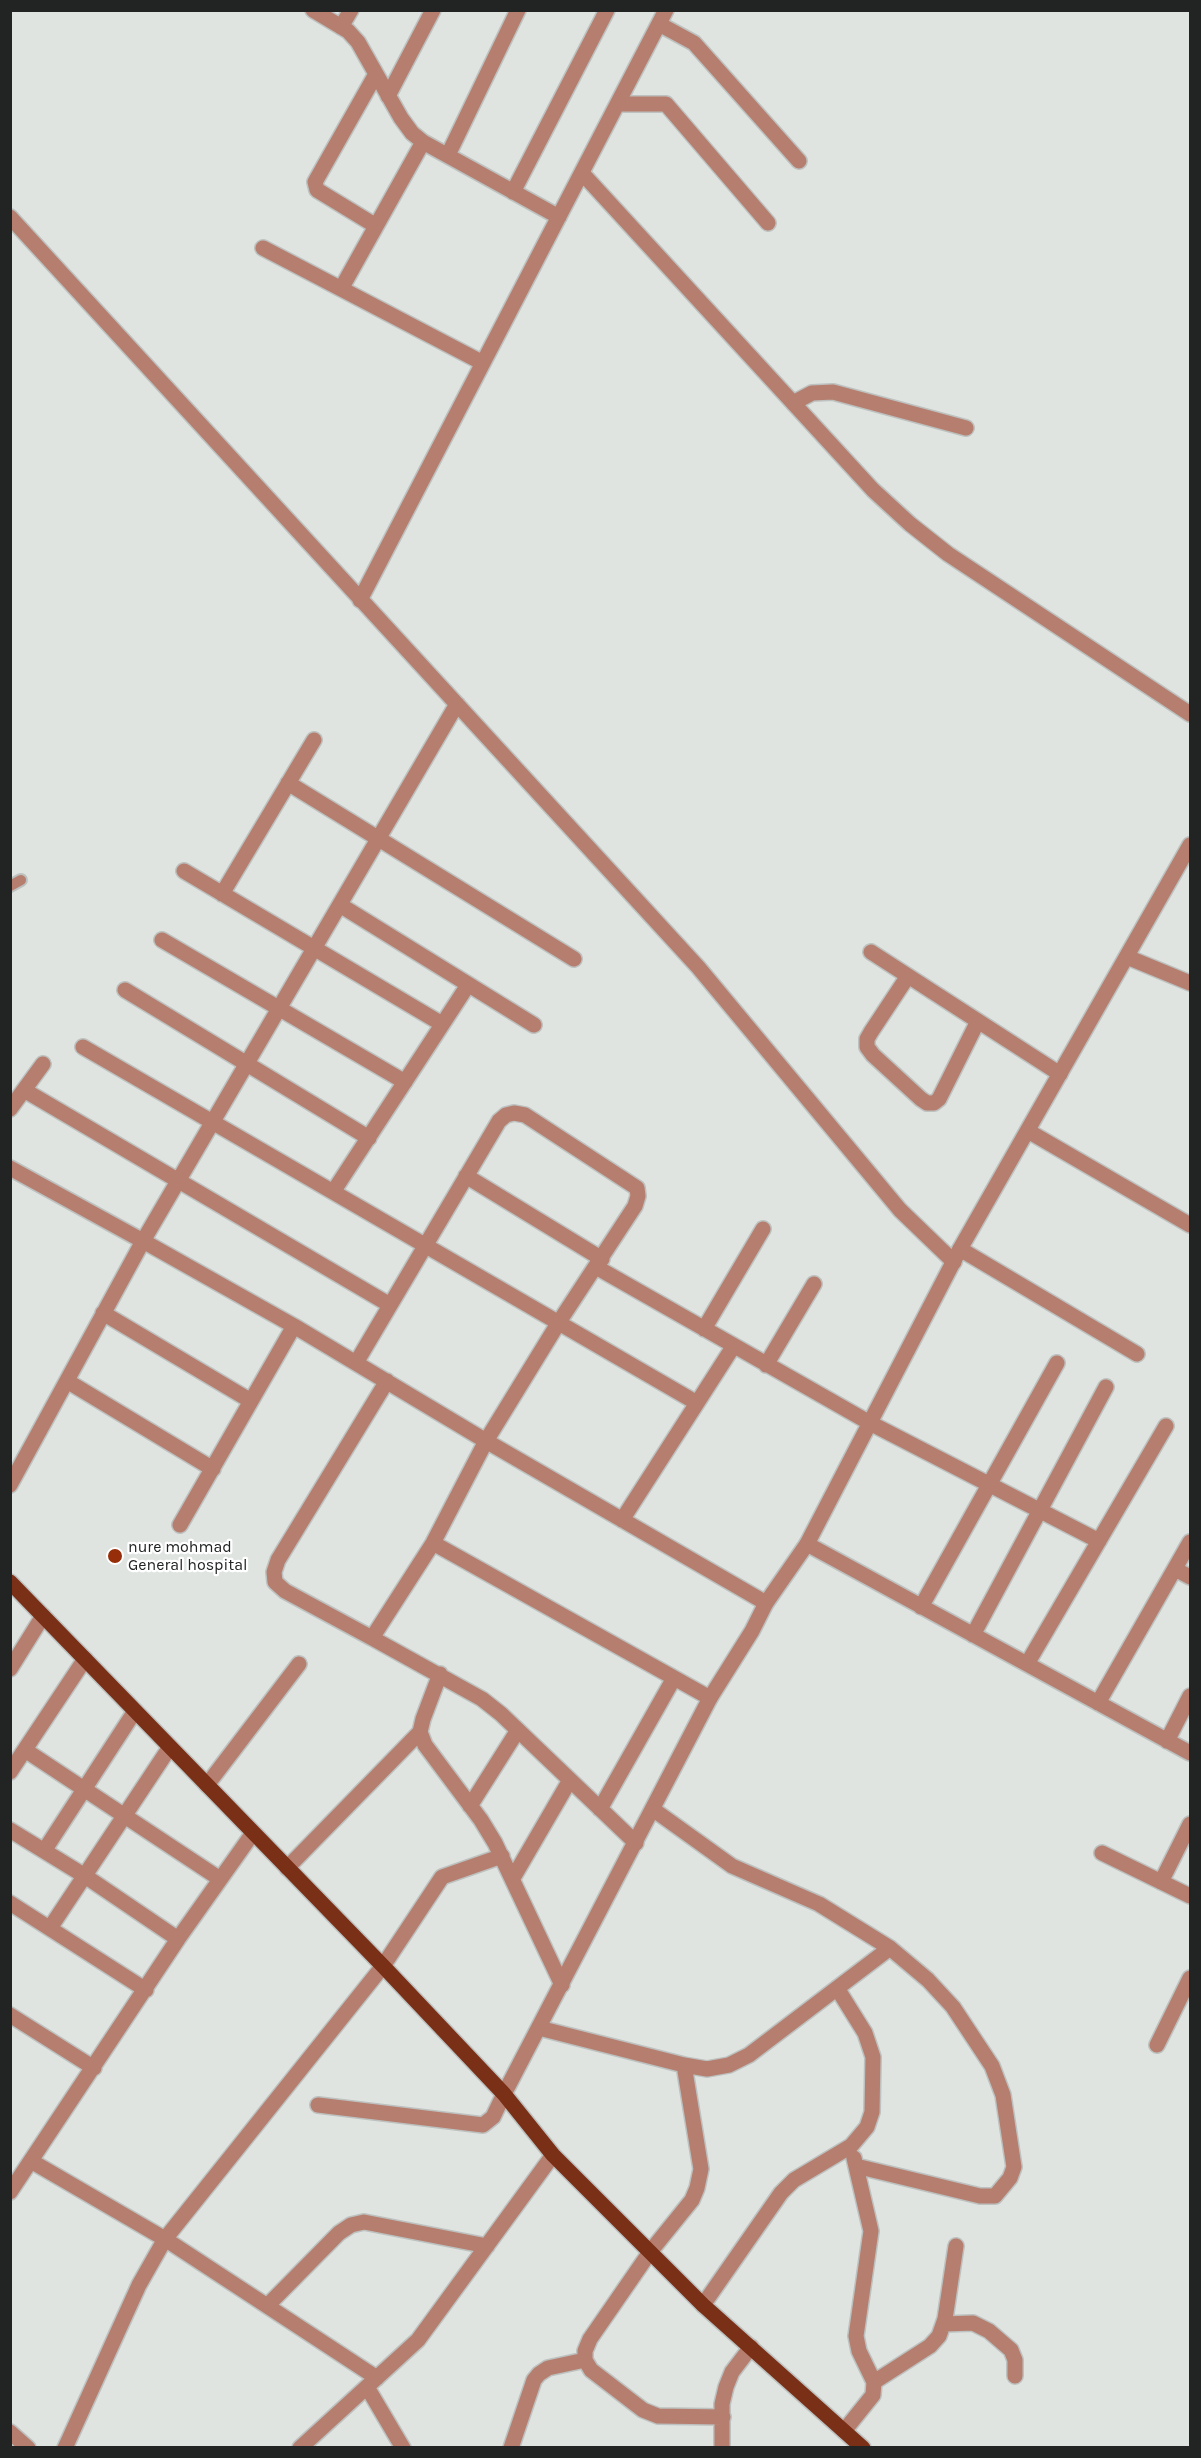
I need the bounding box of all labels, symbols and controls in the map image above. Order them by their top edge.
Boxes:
place label: nure mohmad General hospital [128,1537,247,1575]
marker: nure mohmad General hospital [106,1547,124,1565]

